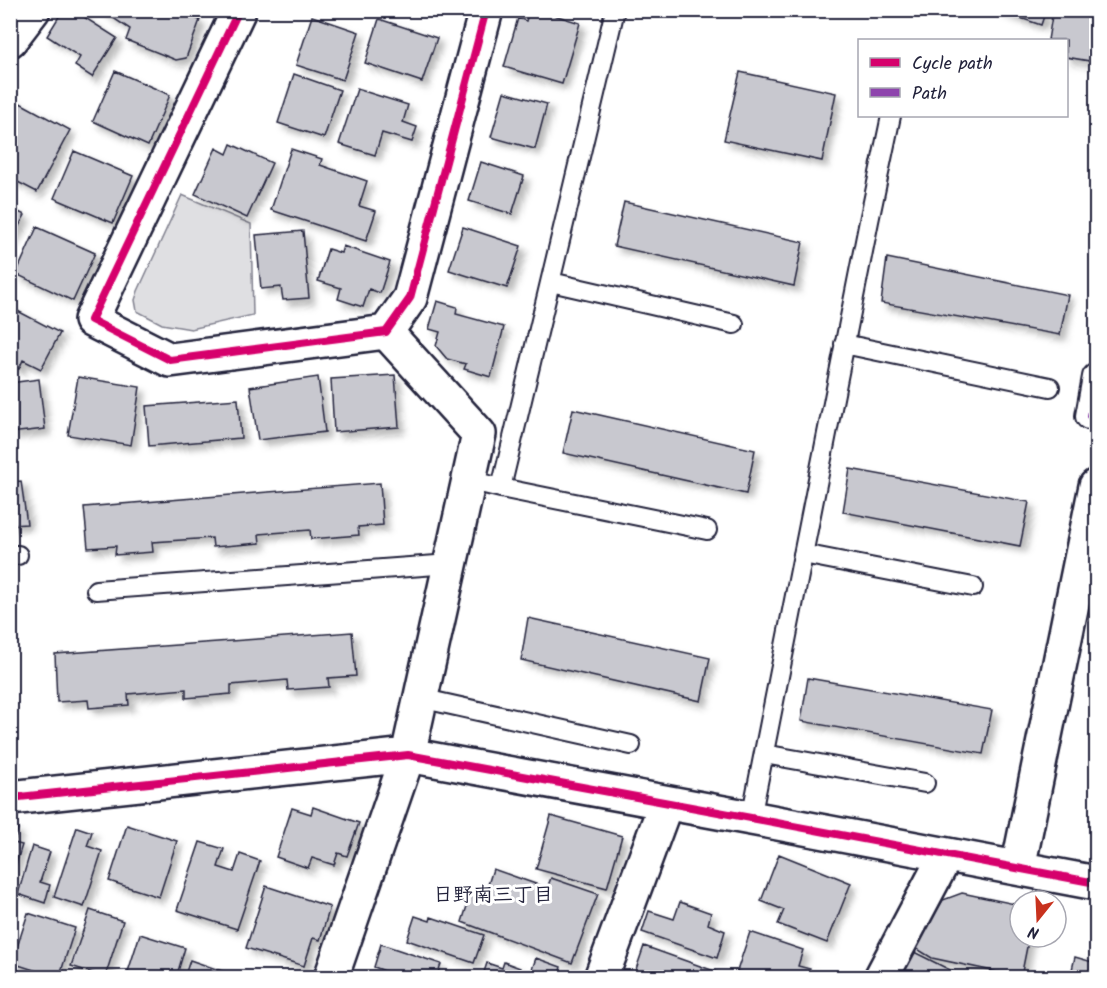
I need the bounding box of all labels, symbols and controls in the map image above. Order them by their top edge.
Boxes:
legend [858,39,1068,117]
text: Cycle path [912,50,993,79]
text: Path [912,80,947,109]
district label: 日野南三丁目 [433,880,553,912]
north arrow [1008,889,1068,949]
text: N [1025,918,1042,945]

